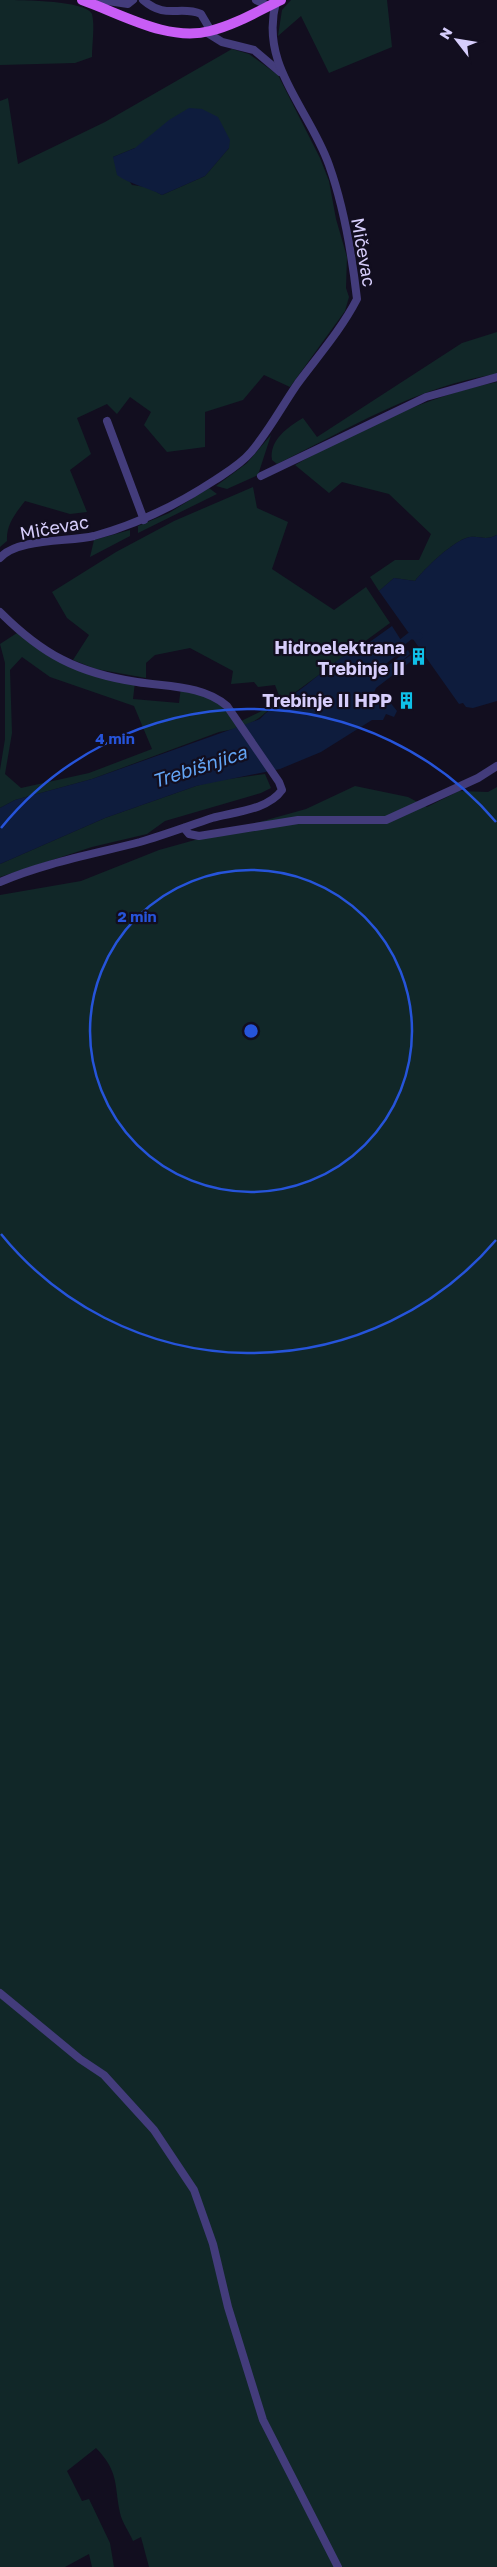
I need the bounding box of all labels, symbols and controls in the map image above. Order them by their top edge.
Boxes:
north arrow [432,15,482,65]
text: N [435,24,455,42]
street label: Mičevac [347,216,381,288]
street label: Mičevac [18,510,90,544]
place label: Hidroelektrana Trebinje II [274,636,405,679]
building icon: Hidroelektrana Trebinje II [409,647,429,667]
place label: Trebinje II HPP [262,689,392,711]
building icon: Trebinje II HPP [396,690,416,710]
text: 4 min [95,729,135,747]
water label: Trebišnjica [149,740,250,792]
text: 2 min [117,907,157,925]
centre of rings [242,1022,260,1040]

